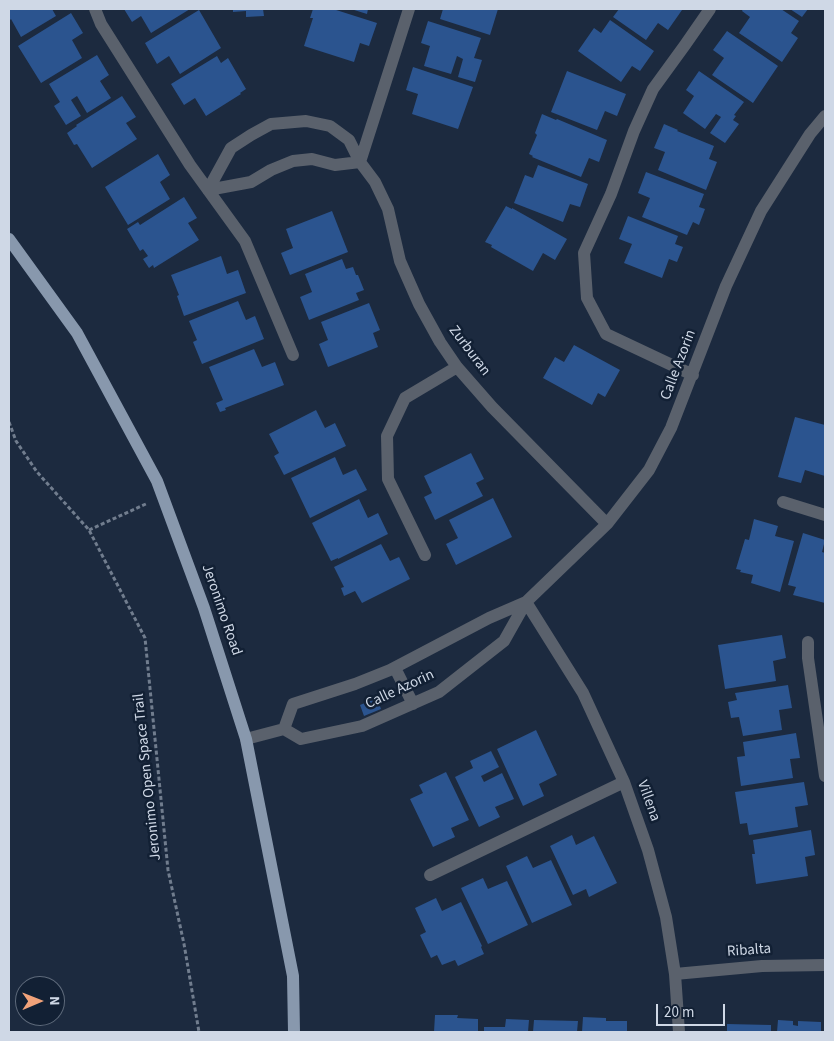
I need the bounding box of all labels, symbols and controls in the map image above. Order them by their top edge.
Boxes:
street label: Zurburan [444,322,494,380]
street label: Calle Azorin [657,327,701,403]
street label: Jeronimo Road [197,562,245,658]
street label: Calle Azorin [363,666,437,714]
street label: Jeronimo Open Space Trail [130,692,166,862]
street label: Villena [632,778,664,824]
street label: Ribalta [726,940,772,962]
north arrow [15,976,65,1026]
scale bar [659,994,728,1026]
text: N [44,996,64,1006]
text: 20 m [664,1002,694,1023]

